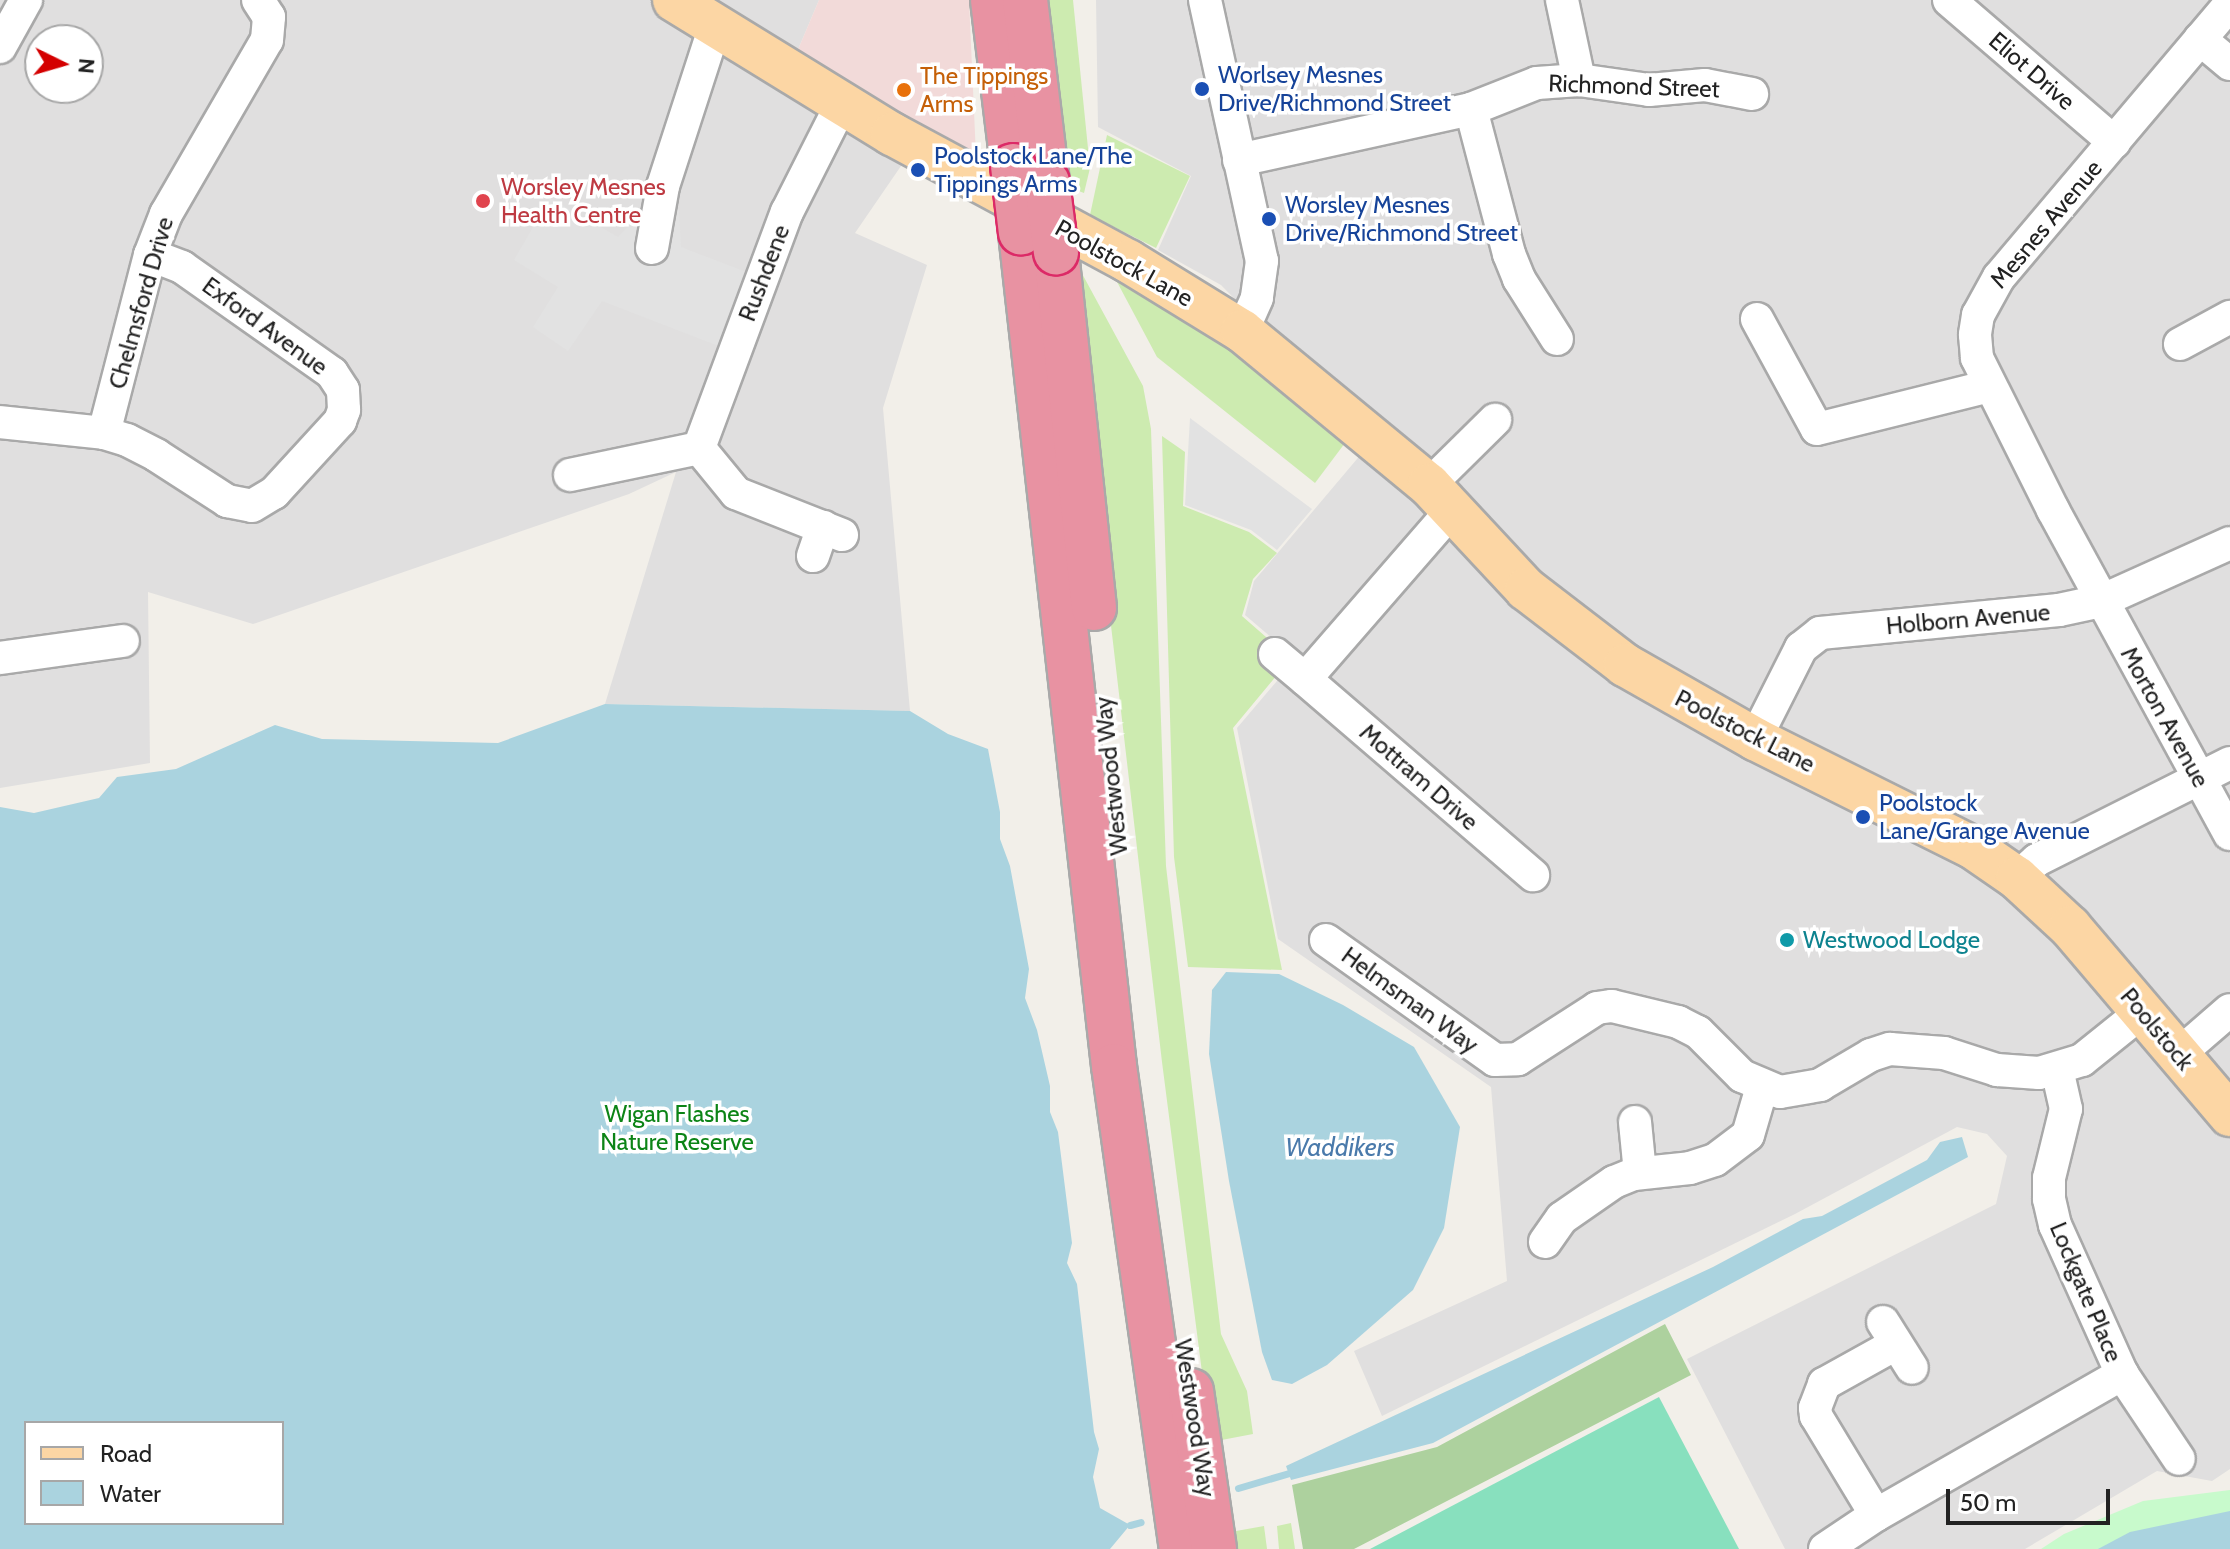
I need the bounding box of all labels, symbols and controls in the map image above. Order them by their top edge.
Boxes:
north arrow [24,24,104,104]
street label: Eliot Drive [1983,26,2081,116]
text: N [72,57,101,75]
place label: Worlsey Mesnes Drive/Richmond Street [1218,61,1451,117]
place label: The Tippings Arms [920,62,1048,118]
street label: Richmond Street [1548,69,1720,103]
marker: Worlsey Mesnes Drive/Richmond Street [1193,80,1211,98]
marker: The Tippings Arms [895,81,913,99]
place label: Poolstock Lane/The Tippings Arms [934,142,1133,198]
street label: Mesnes Avenue [1984,154,2108,294]
marker: Poolstock Lane/The Tippings Arms [909,161,927,179]
place label: Worsley Mesnes Health Centre [501,173,666,229]
marker: Worsley Mesnes Health Centre [472,190,494,212]
place label: Worsley Mesnes Drive/Richmond Street [1285,191,1518,247]
marker: Worsley Mesnes Drive/Richmond Street [1260,210,1278,228]
street label: Poolstock Lane [1050,213,1198,313]
street label: Chelmsford Drive [103,214,179,392]
street label: Rushdene [732,221,796,325]
street label: Exford Avenue [197,271,333,381]
street label: Holborn Avenue [1885,597,2051,641]
street label: Morton Avenue [2115,642,2215,792]
street label: Poolstock Lane [1670,683,1820,779]
street label: Westwood Way [1088,695,1134,857]
street label: Mottram Drive [1354,718,1484,836]
place label: Poolstock Lane/Grange Avenue [1879,789,2090,845]
marker: Poolstock Lane/Grange Avenue [1854,808,1872,826]
place label: Westwood Lodge [1803,926,1980,954]
marker: Westwood Lodge [1778,931,1796,949]
street label: Helmsman Way [1336,941,1484,1059]
street label: Poolstock [2114,982,2200,1076]
park label: Wigan Flashes Nature Reserve [600,1100,754,1156]
water label: Waddikers [1285,1132,1395,1164]
street label: Lockgate Place [2044,1218,2128,1366]
street label: Westwood Way [1168,1337,1222,1499]
legend [24,1421,284,1525]
text: Road [100,1439,152,1468]
scale bar [1950,1473,2114,1523]
text: Water [100,1479,161,1508]
text: 50 m [1960,1488,2016,1517]

